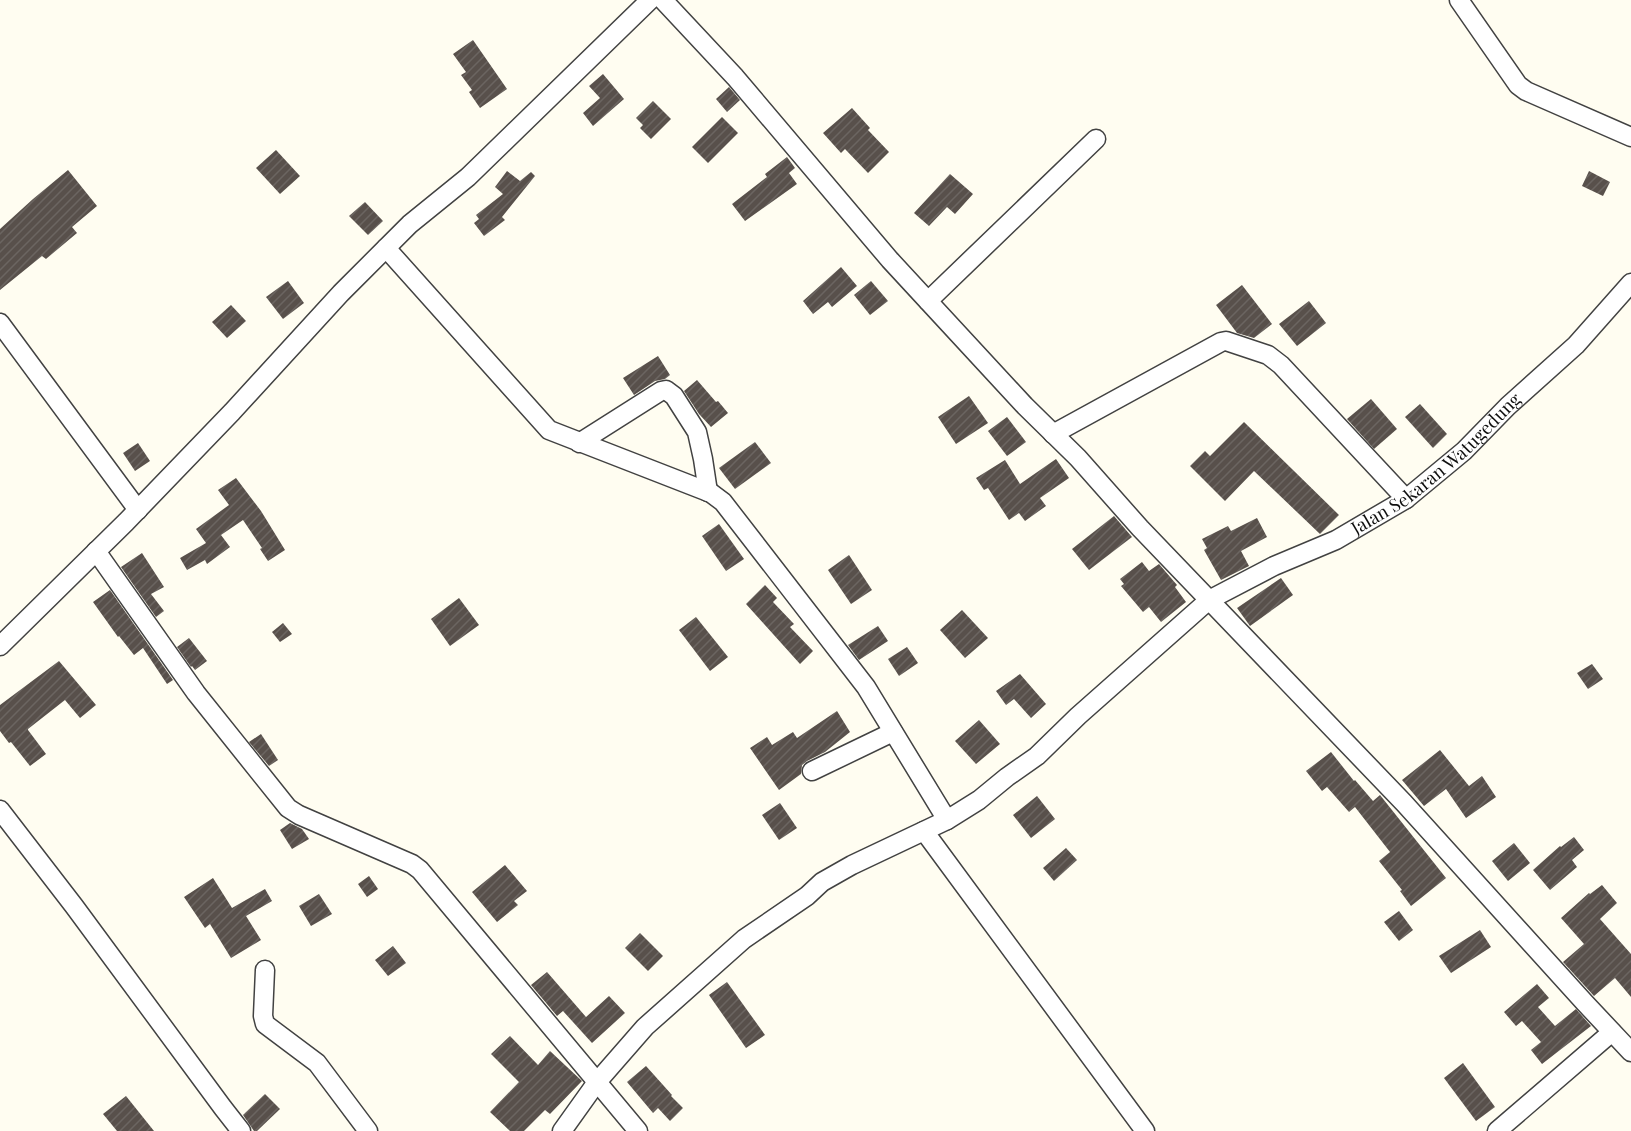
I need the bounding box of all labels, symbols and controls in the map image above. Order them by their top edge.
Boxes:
street label: Jalan Sekaran Watugedung [1346,387,1526,540]

